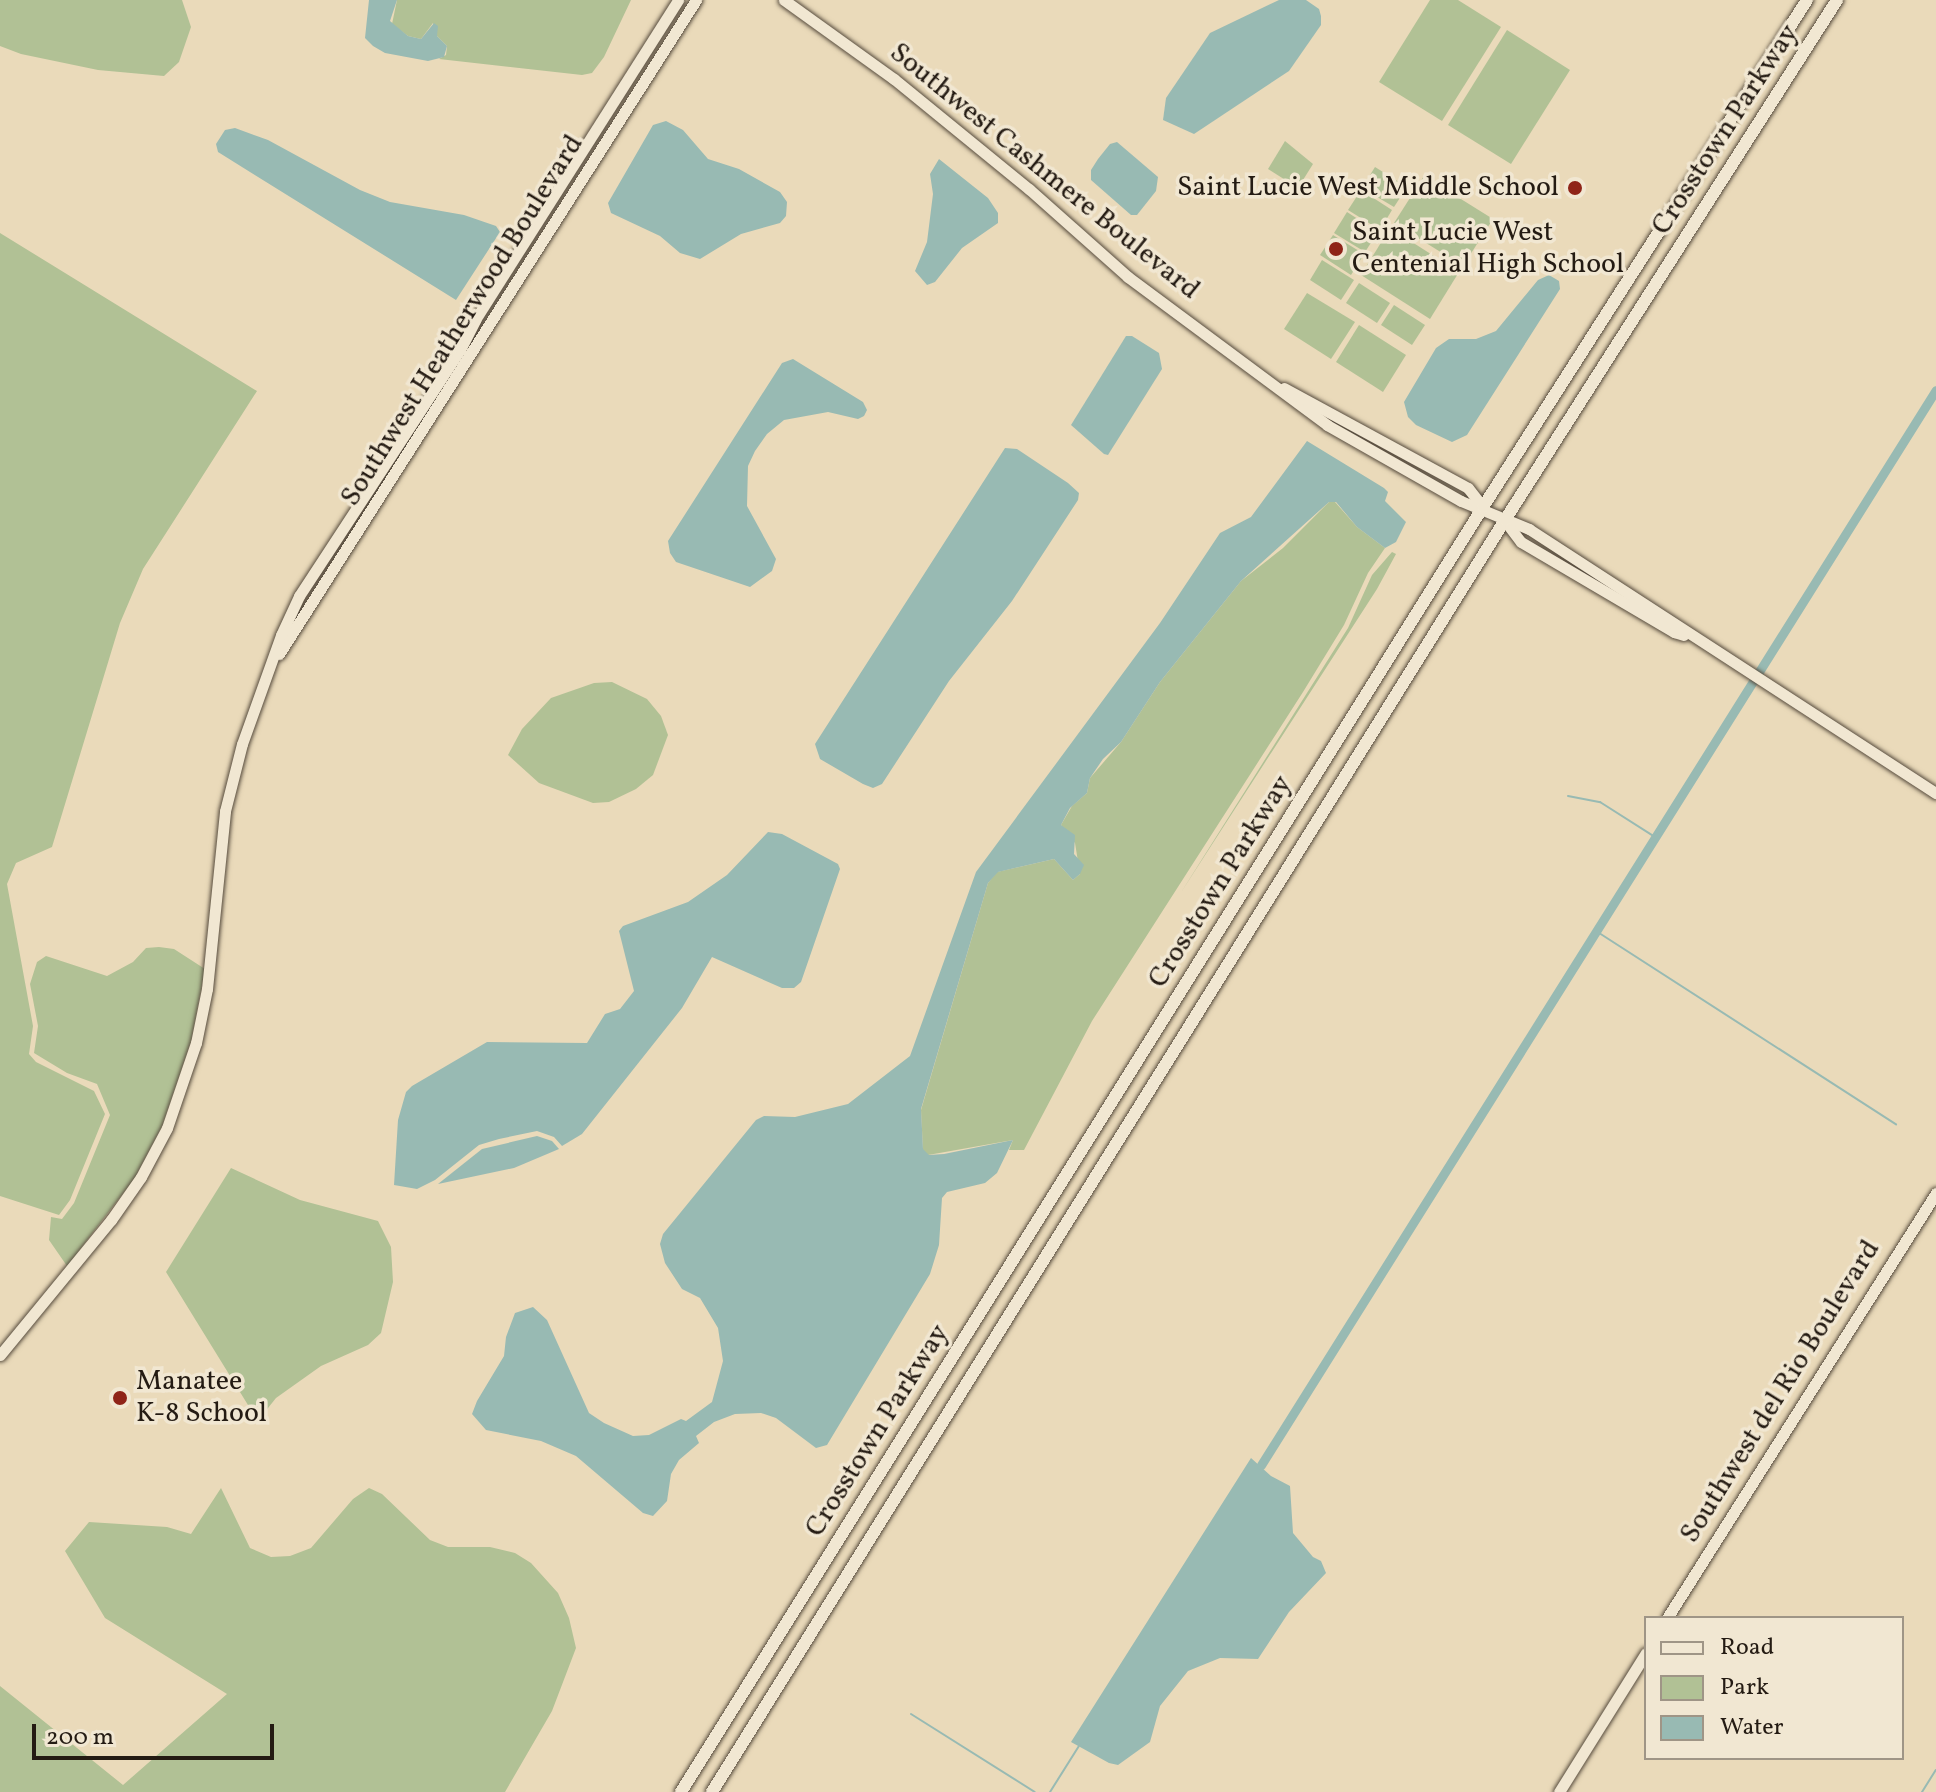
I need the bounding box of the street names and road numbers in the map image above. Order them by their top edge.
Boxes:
street label: Crosstown Parkway [1645,18,1807,242]
street label: Southwest Cashmere Boulevard [882,37,1206,307]
street label: Southwest Heatherwood Boulevard [334,129,592,513]
street label: Crosstown Parkway [1142,770,1300,994]
street label: Southwest del Rio Boulevard [1674,1234,1888,1550]
street label: Crosstown Parkway [799,1319,957,1543]

